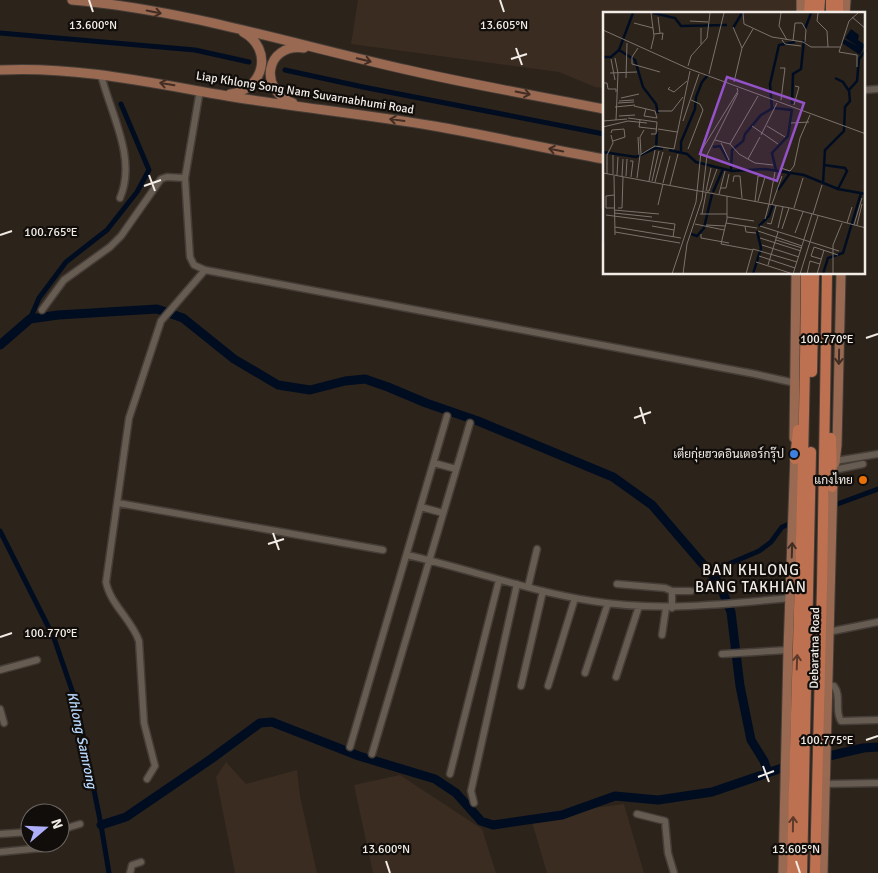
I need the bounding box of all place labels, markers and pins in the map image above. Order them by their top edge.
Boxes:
place label: เตียกุ่ยฮวดอินเตอร์กรุ๊ป [673,446,784,463]
marker: เตียกุ่ยฮวดอินเตอร์กรุ๊ป [788,448,800,460]
place label: แกงไทย [814,472,853,488]
marker: แกงไทย [857,474,869,486]

